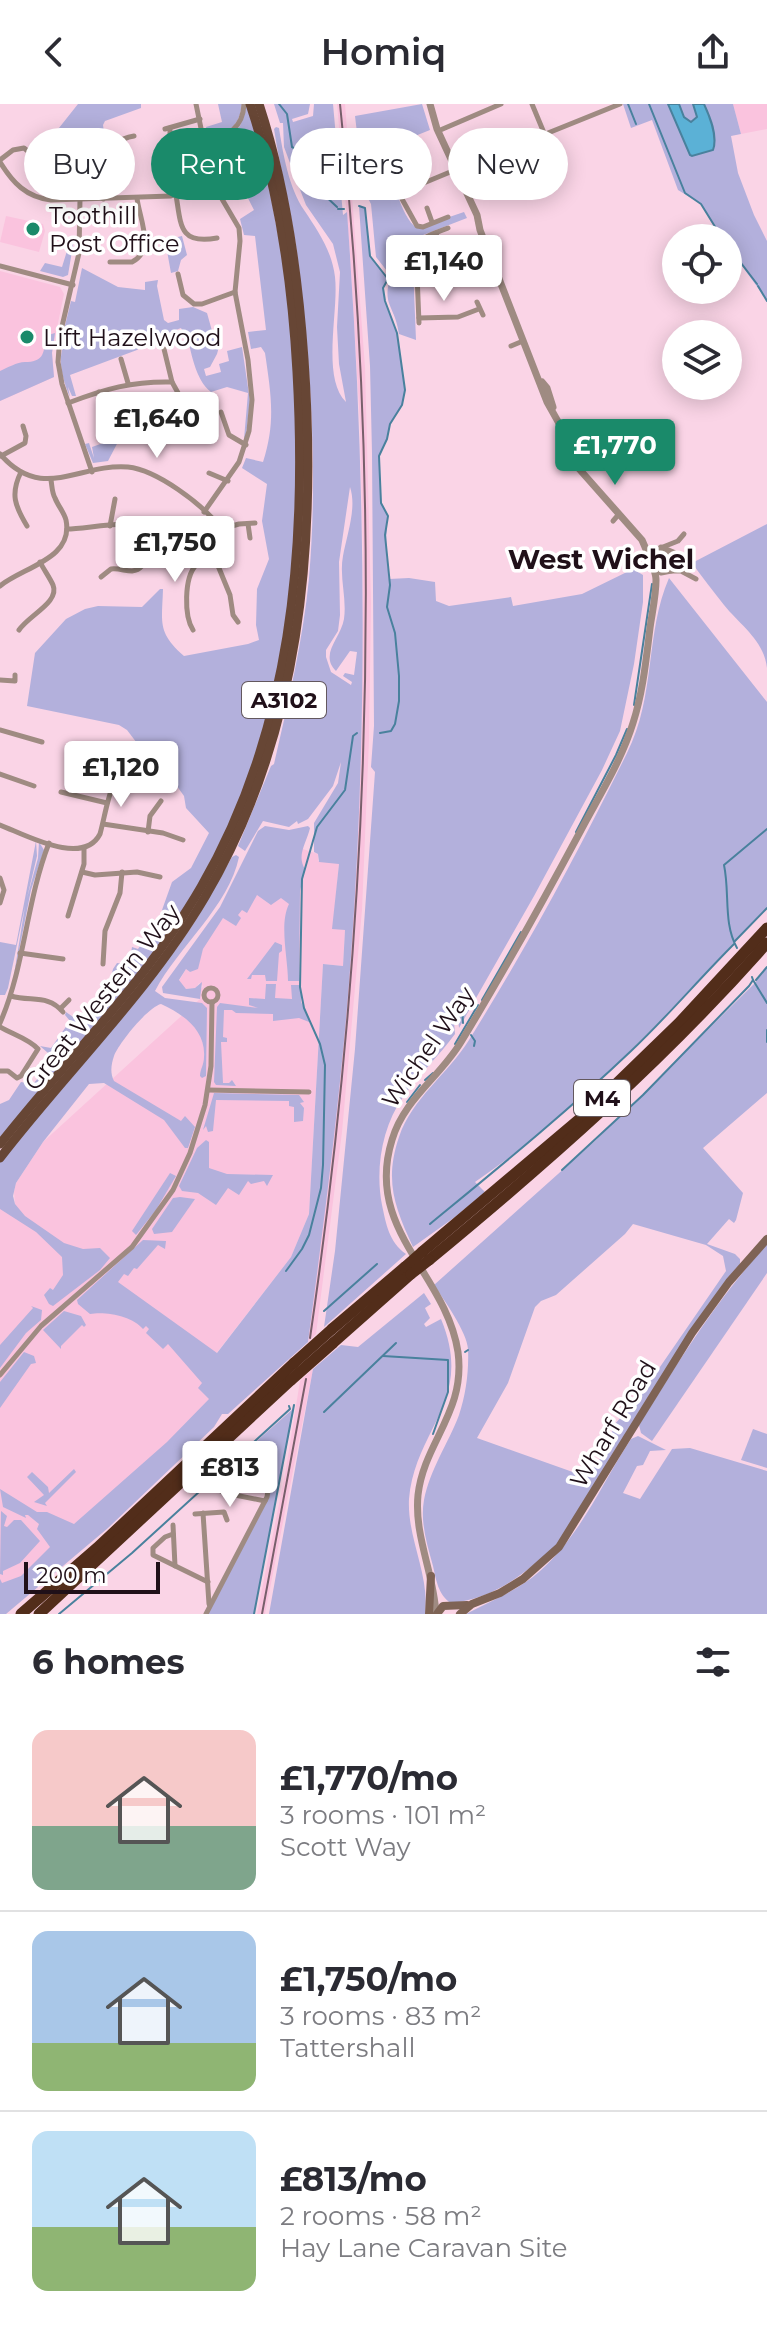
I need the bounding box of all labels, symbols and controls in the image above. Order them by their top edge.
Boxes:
icon: back [32,30,76,74]
text: Homiq [321,30,446,74]
icon: share [691,30,735,74]
chip: Buy [24,128,135,200]
chip: Rent [151,128,274,200]
chip: Filters [290,128,432,200]
chip: New [448,128,568,200]
place label: Toothill Post Office [49,201,179,258]
marker: Toothill Post Office [24,220,42,238]
map controls [662,224,742,400]
button: locate [662,224,742,304]
pin: £1,140 [379,235,509,303]
text: £1,140 [404,245,484,277]
button: layers [662,320,742,400]
place label: Lift Hazelwood [43,323,222,352]
marker: Lift Hazelwood [18,328,36,346]
pin: £1,640 [92,392,222,460]
text: £1,640 [114,402,200,434]
pin: £1,770 [550,419,680,487]
text: £1,770 [573,429,657,461]
pin: £1,750 [110,516,240,584]
text: £1,750 [133,526,217,558]
district label: West Wichel [508,542,694,576]
road number: A3102 [242,682,326,718]
pin: £1,120 [56,741,186,809]
text: £1,120 [82,751,160,783]
street label: Great Western Way [18,898,186,1096]
street label: Wichel Way [376,981,480,1113]
road number: M4 [574,1080,630,1116]
street label: Wharf Road [564,1355,662,1493]
pin: £813 [183,1441,277,1509]
text: £813 [200,1451,260,1483]
scale bar [24,1558,160,1594]
text: 200 m [36,1562,107,1589]
icon: filters [691,1640,735,1684]
text: 6 homes [32,1641,185,1683]
text: £1,770/mo [280,1757,458,1799]
icon: home [96,1762,192,1858]
text: 3 rooms · 101 m² [280,1799,486,1831]
text: Scott Way [280,1831,411,1863]
text: £1,750/mo [280,1958,457,2000]
icon: home [96,1963,192,2059]
text: 3 rooms · 83 m² [280,2000,481,2032]
text: Tattershall [280,2032,415,2064]
text: £813/mo [280,2158,427,2200]
icon: home [96,2163,192,2259]
text: 2 rooms · 58 m² [280,2200,482,2232]
text: Hay Lane Caravan Site [280,2232,568,2264]

